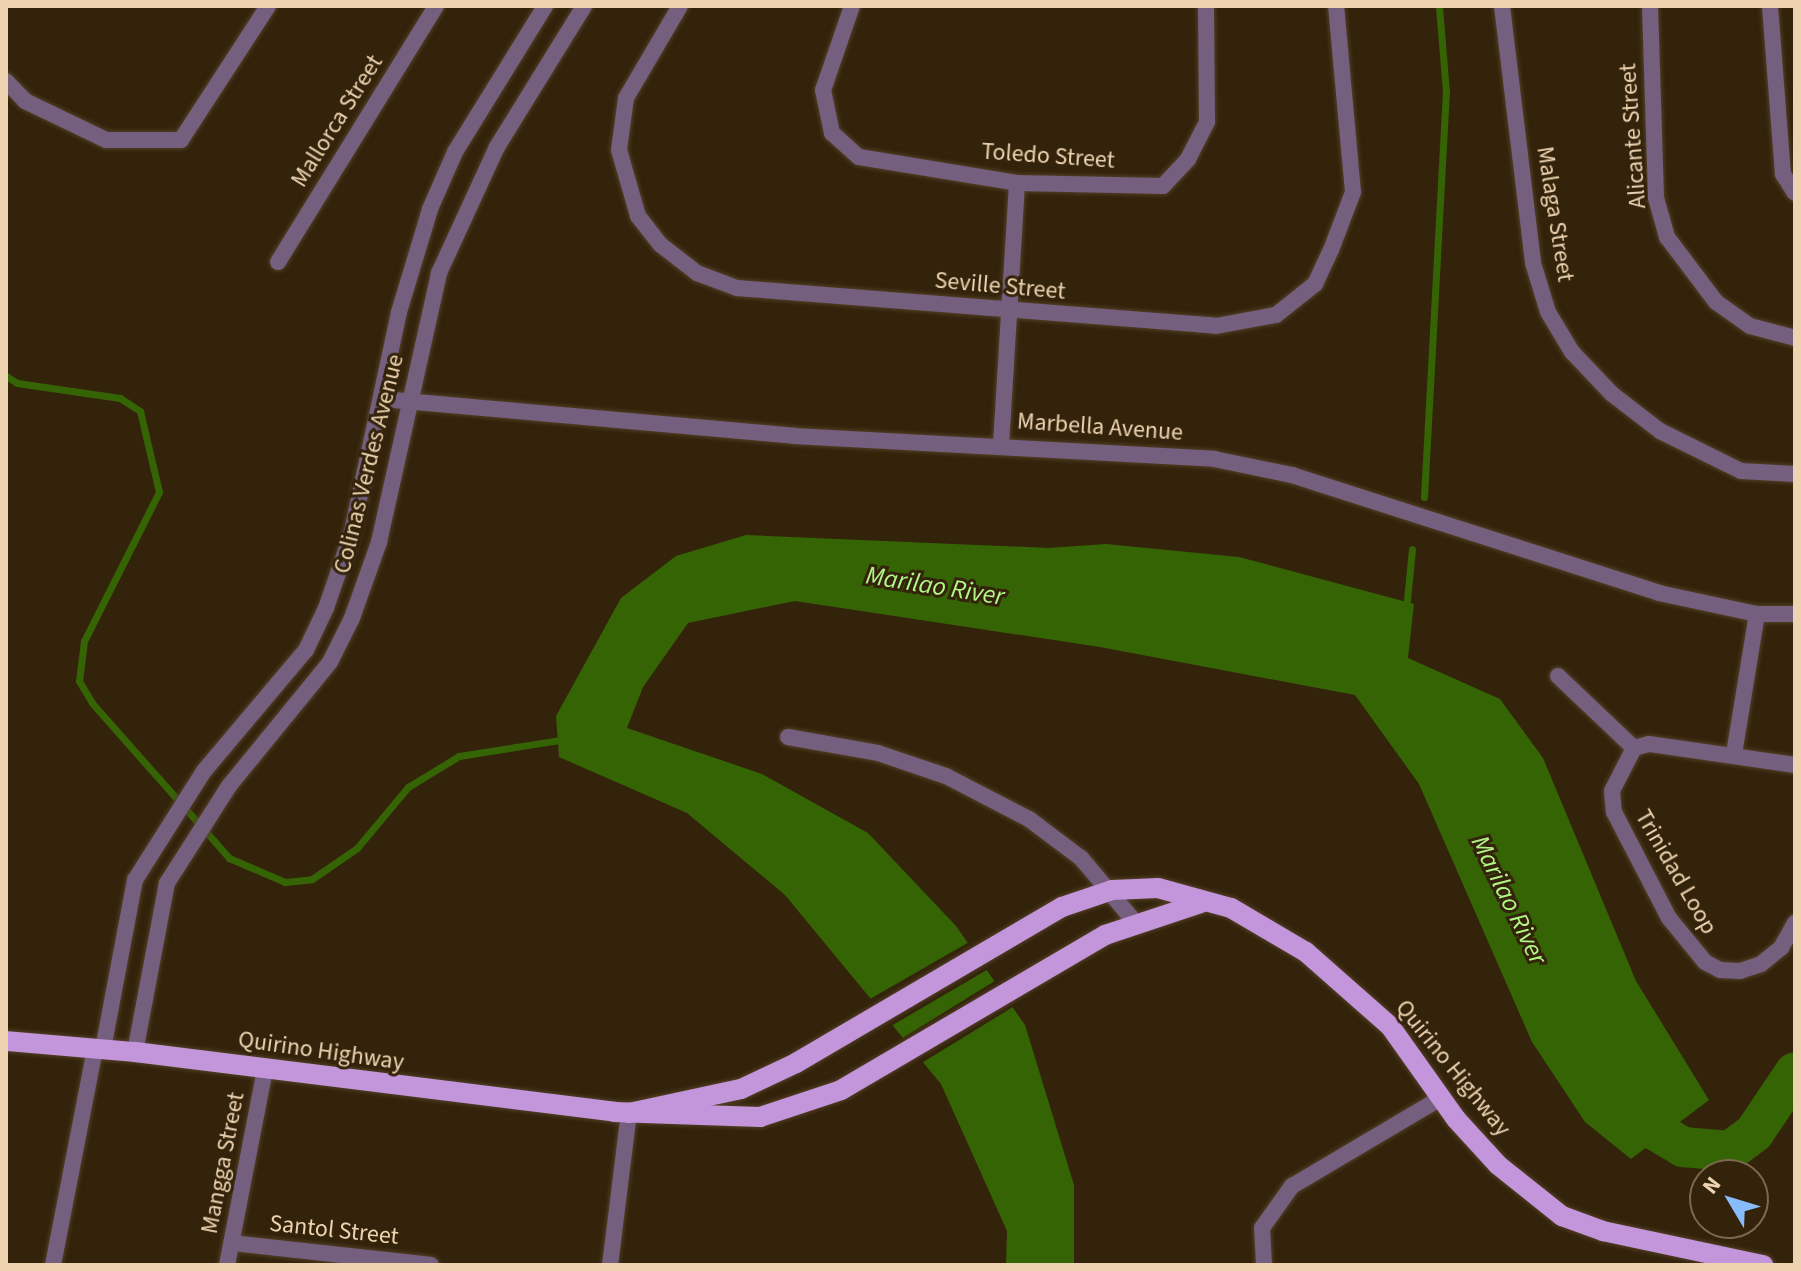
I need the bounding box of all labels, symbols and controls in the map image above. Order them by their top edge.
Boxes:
street label: Mallorca Street [285,50,389,192]
street label: Alicante Street [1614,62,1652,210]
street label: Toledo Street [980,137,1116,175]
street label: Malaga Street [1530,144,1580,284]
street label: Seville Street [933,266,1067,306]
street label: Colinas Verdes Avenue [328,351,410,577]
street label: Marbella Avenue [1016,407,1184,447]
water label: Marilao River [864,560,1006,612]
street label: Trinidad Loop [1629,804,1723,940]
water label: Marilao River [1464,830,1554,970]
street label: Quirino Highway [1389,994,1517,1142]
street label: Quirino Highway [236,1025,406,1077]
street label: Mangga Street [195,1090,251,1236]
north arrow [1689,1159,1769,1239]
text: N [1695,1170,1729,1201]
street label: Santol Street [268,1209,400,1251]

